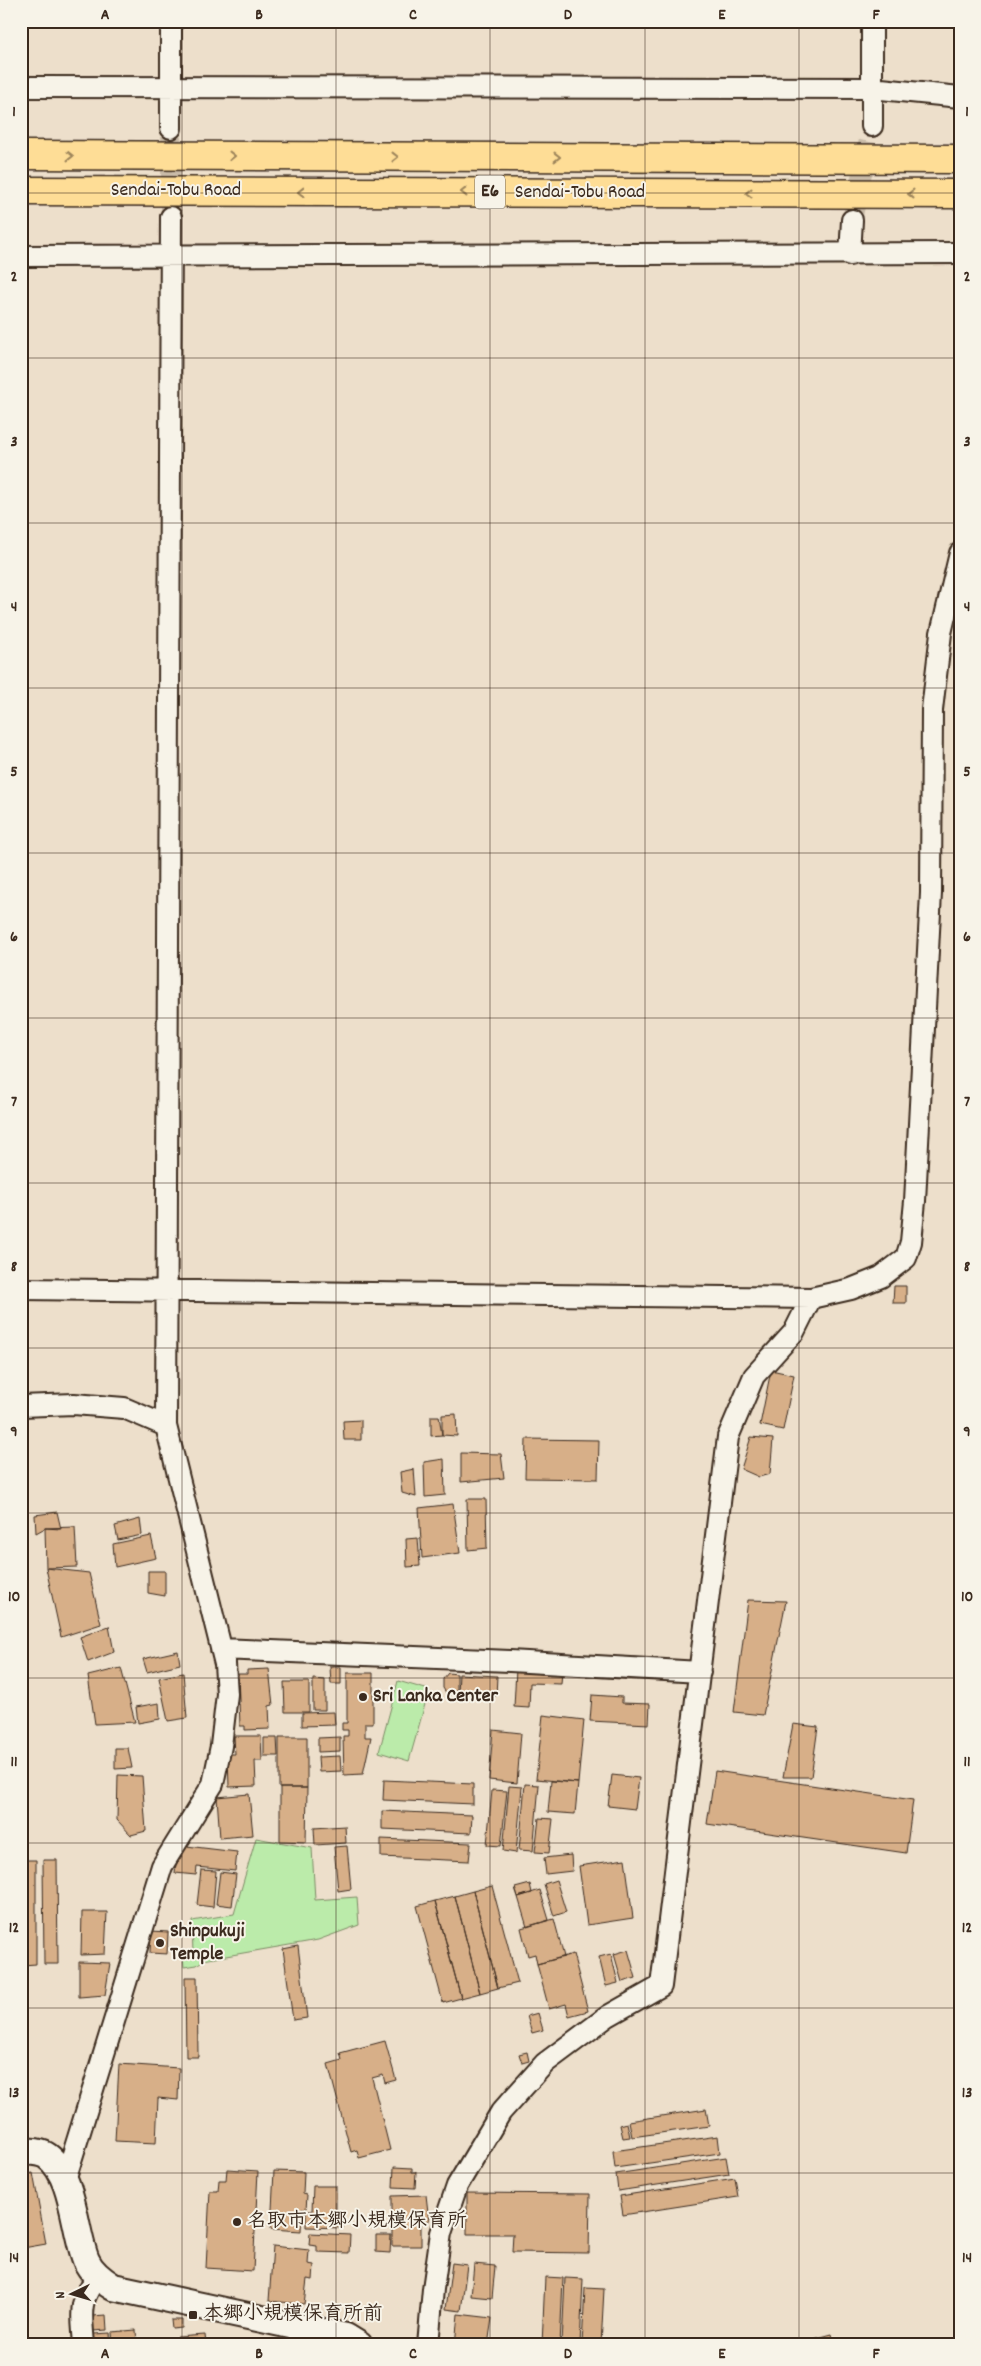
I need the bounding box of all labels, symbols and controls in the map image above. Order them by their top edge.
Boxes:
text: A [101,4,110,27]
text: B [255,4,263,27]
text: C [409,4,417,27]
text: D [564,4,573,27]
text: E [718,4,726,27]
text: F [872,4,880,27]
text: 1 [12,101,16,124]
text: 1 [965,101,969,124]
one-way arrow [66,151,74,161]
one-way arrow [229,151,237,161]
one-way arrow [392,152,399,162]
one-way arrow [554,152,562,162]
road number: E6 [475,176,505,208]
street label: Sendai-Tobu Road [111,177,241,205]
street label: Sendai-Tobu Road [515,179,645,207]
one-way arrow [297,187,304,197]
one-way arrow [459,187,467,197]
one-way arrow [744,188,752,198]
one-way arrow [907,189,914,199]
text: 2 [11,266,18,289]
text: 2 [964,266,971,289]
text: 3 [10,431,18,454]
text: 3 [963,431,971,454]
text: 4 [11,596,17,619]
text: 4 [964,596,970,619]
text: 5 [10,761,18,784]
text: 5 [963,761,971,784]
text: 6 [10,926,18,949]
text: 6 [963,926,971,949]
text: 7 [11,1091,17,1114]
text: 7 [964,1091,970,1114]
text: 8 [11,1256,18,1279]
text: 8 [964,1256,971,1279]
text: 9 [10,1421,18,1444]
text: 9 [963,1421,971,1444]
text: 10 [8,1586,20,1609]
text: 10 [961,1586,973,1609]
place label: Sri Lanka Center [373,1683,499,1711]
marker: Sri Lanka Center [357,1691,369,1703]
text: 11 [10,1751,18,1774]
text: 11 [963,1751,971,1774]
text: 12 [9,1917,19,1940]
text: 12 [962,1917,972,1940]
place label: Shinpukuji Temple [170,1918,245,1969]
marker: Shinpukuji Temple [154,1937,166,1949]
text: 13 [9,2082,19,2105]
text: 13 [962,2082,972,2105]
place label: 名取市本郷小規模保育所 [247,2208,467,2236]
marker: 名取市本郷小規模保育所 [231,2216,243,2228]
text: 14 [9,2247,19,2270]
text: 14 [962,2247,972,2270]
north arrow [48,2268,98,2318]
text: N [51,2291,71,2299]
place label: 本郷小規模保育所前 [203,2301,383,2329]
marker: 本郷小規模保育所前 [187,2309,199,2321]
text: A [101,2343,110,2366]
text: B [255,2343,263,2366]
text: C [409,2343,417,2366]
text: D [564,2343,573,2366]
text: E [718,2343,726,2366]
text: F [872,2343,880,2366]

